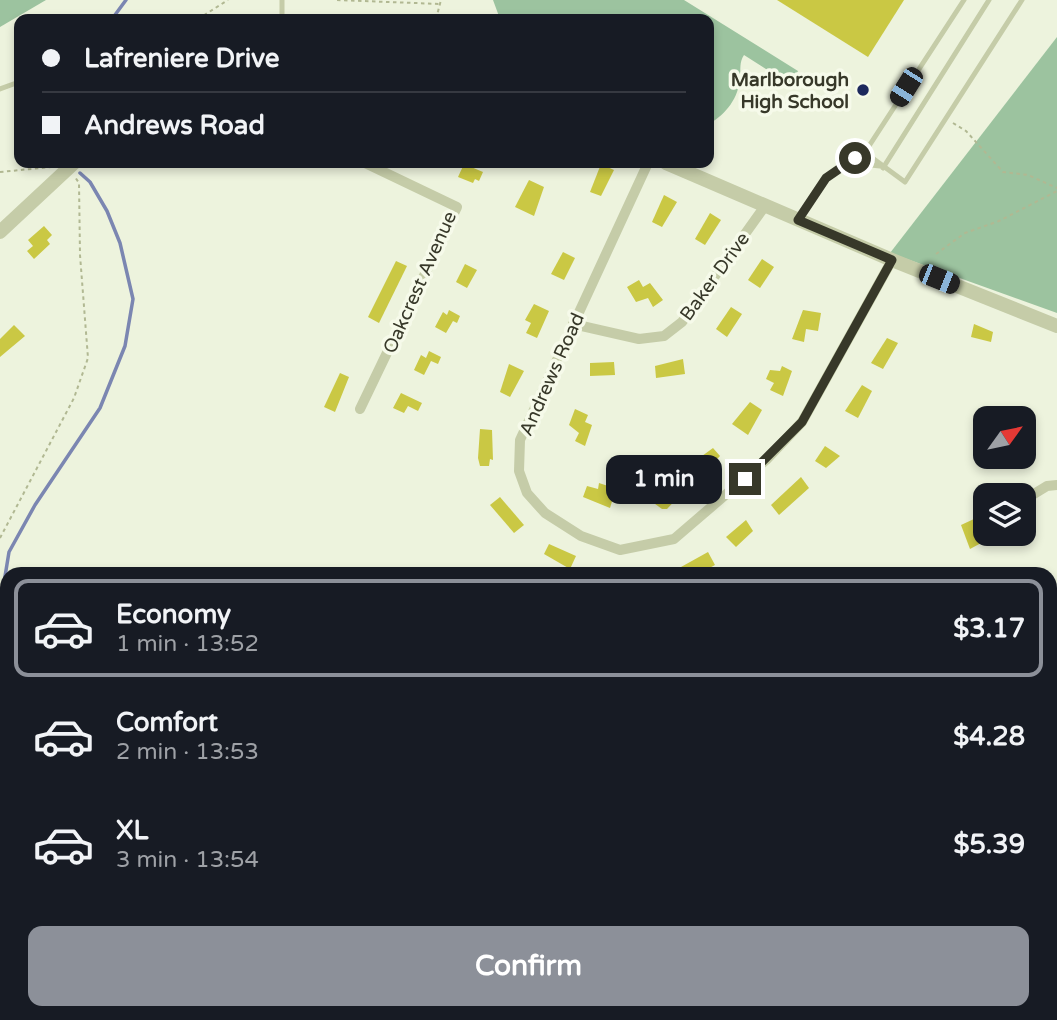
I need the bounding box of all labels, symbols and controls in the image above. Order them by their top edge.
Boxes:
text: Lafreniere Drive [84,43,280,74]
car [886,64,927,110]
place label: Marlborough High School [731,69,849,114]
marker: Marlborough High School [855,82,871,98]
text: Andrews Road [84,110,265,141]
route start [839,142,871,174]
street label: Oakcrest Avenue [379,208,461,357]
street label: Baker Drive [675,228,754,325]
car [916,261,963,297]
street label: Andrews Road [515,310,589,439]
north arrow [973,406,1036,469]
map controls [973,406,1036,546]
callout: 1 min [605,454,720,504]
route end [729,463,761,495]
text: 1 min [633,465,695,493]
button: layers [973,483,1036,546]
icon: car [32,597,95,660]
text: Economy [116,599,231,630]
text: $3.17 [953,613,1025,644]
text: 1 min · 13:52 [116,630,259,658]
icon: car [32,705,95,768]
text: Comfort [116,707,218,738]
text: $4.28 [953,721,1025,752]
text: 2 min · 13:53 [116,738,259,766]
icon: car [32,813,95,876]
text: XL [116,815,148,846]
text: $5.39 [953,829,1025,860]
text: 3 min · 13:54 [116,846,259,874]
button: Confirm [28,926,1029,1006]

